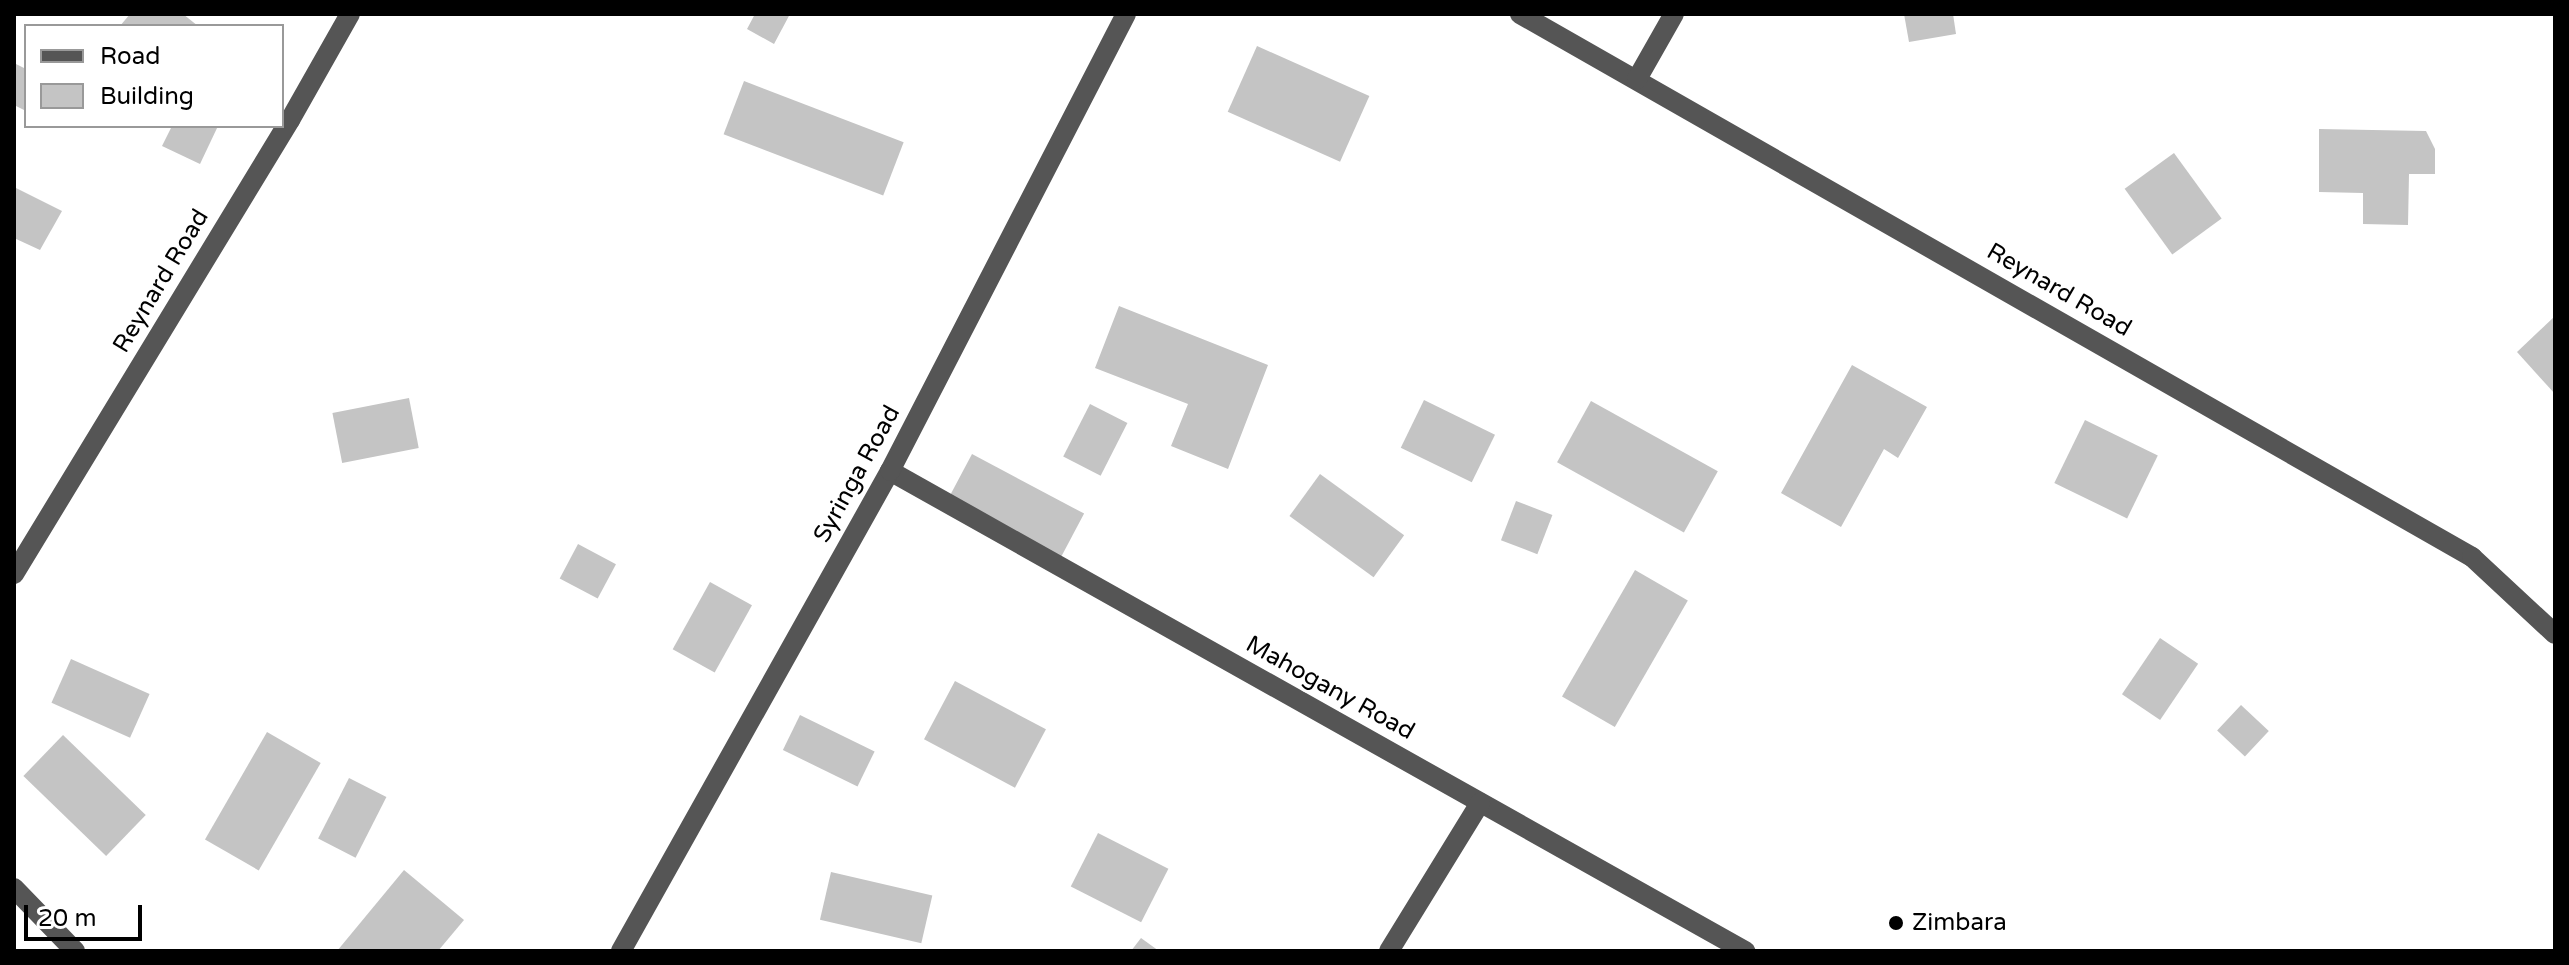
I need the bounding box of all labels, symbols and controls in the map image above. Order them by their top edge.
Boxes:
legend [24,24,284,128]
text: Road [100,42,160,71]
text: Building [100,82,194,111]
street label: Reynard Road [107,204,215,358]
street label: Reynard Road [1982,237,2136,343]
street label: Syringa Road [808,401,906,547]
street label: Mahogany Road [1241,630,1419,746]
scale bar [28,889,146,939]
text: 20 m [38,904,96,933]
place label: Zimbara [1912,909,2007,937]
marker: Zimbara [1887,914,1905,932]

